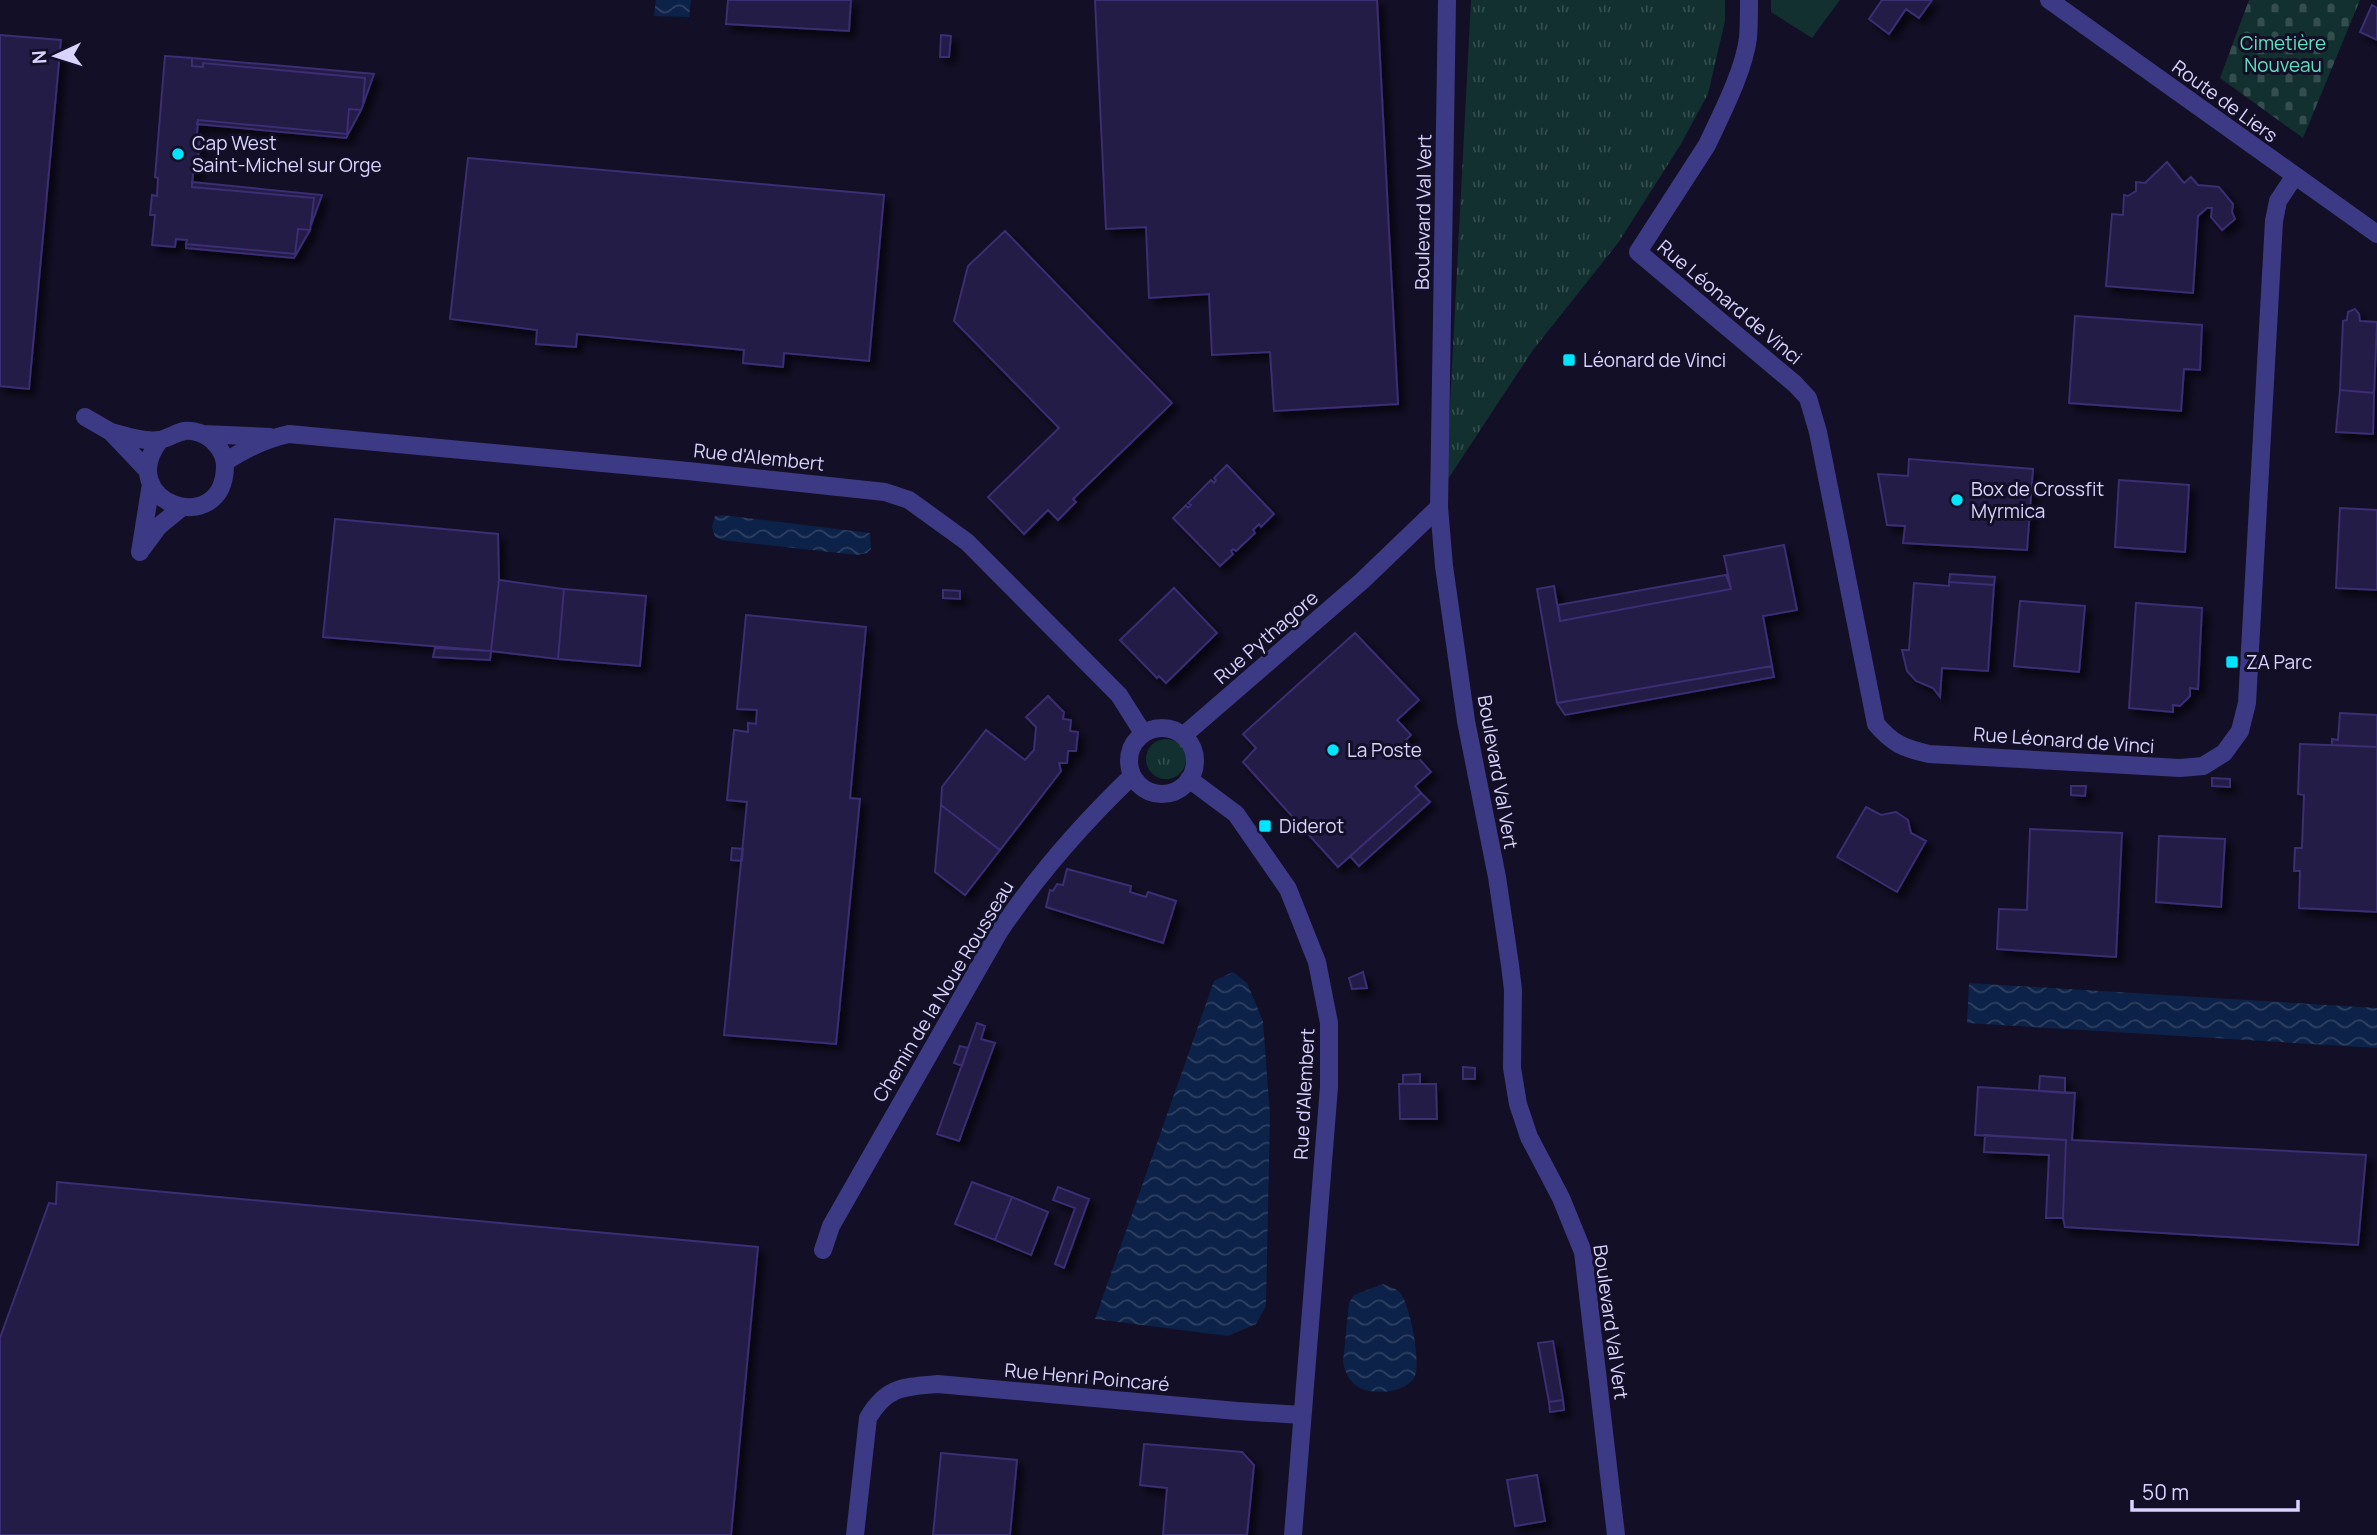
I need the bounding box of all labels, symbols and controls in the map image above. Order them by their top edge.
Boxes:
north arrow [21,21,91,91]
park label: Cimetière Nouveau [2240,30,2326,78]
text: N [26,49,52,65]
street label: Route de Liers [2167,54,2283,148]
place label: Cap West Saint-Michel sur Orge [192,130,382,178]
street label: Boulevard Val Vert [1409,134,1437,290]
marker: Cap West Saint-Michel sur Orge [170,146,186,162]
street label: Rue Léonard de Vinci [1653,235,1807,369]
place label: Léonard de Vinci [1583,349,1726,371]
marker: Léonard de Vinci [1561,352,1577,368]
street label: Rue d'Alembert [692,437,826,477]
place label: Box de Crossfit Myrmica [1971,476,2104,524]
marker: Box de Crossfit Myrmica [1949,492,1965,508]
street label: Rue Pythagore [1208,584,1324,690]
place label: ZA Parc [2246,649,2312,675]
marker: ZA Parc [2224,654,2240,670]
street label: Boulevard Val Vert [1472,693,1524,851]
street label: Rue Léonard de Vinci [1973,721,2155,759]
place label: La Poste [1347,737,1422,763]
marker: La Poste [1325,742,1341,758]
place label: Diderot [1279,813,1344,839]
marker: Diderot [1257,818,1273,834]
street label: Chemin de la Noue Rousseau [866,875,1020,1107]
street label: Rue d'Alembert [1288,1028,1320,1160]
street label: Boulevard Val Vert [1587,1243,1635,1401]
street label: Rue Henri Poincaré [1003,1357,1171,1397]
scale bar [2132,1468,2298,1512]
text: 50 m [2142,1478,2189,1506]

